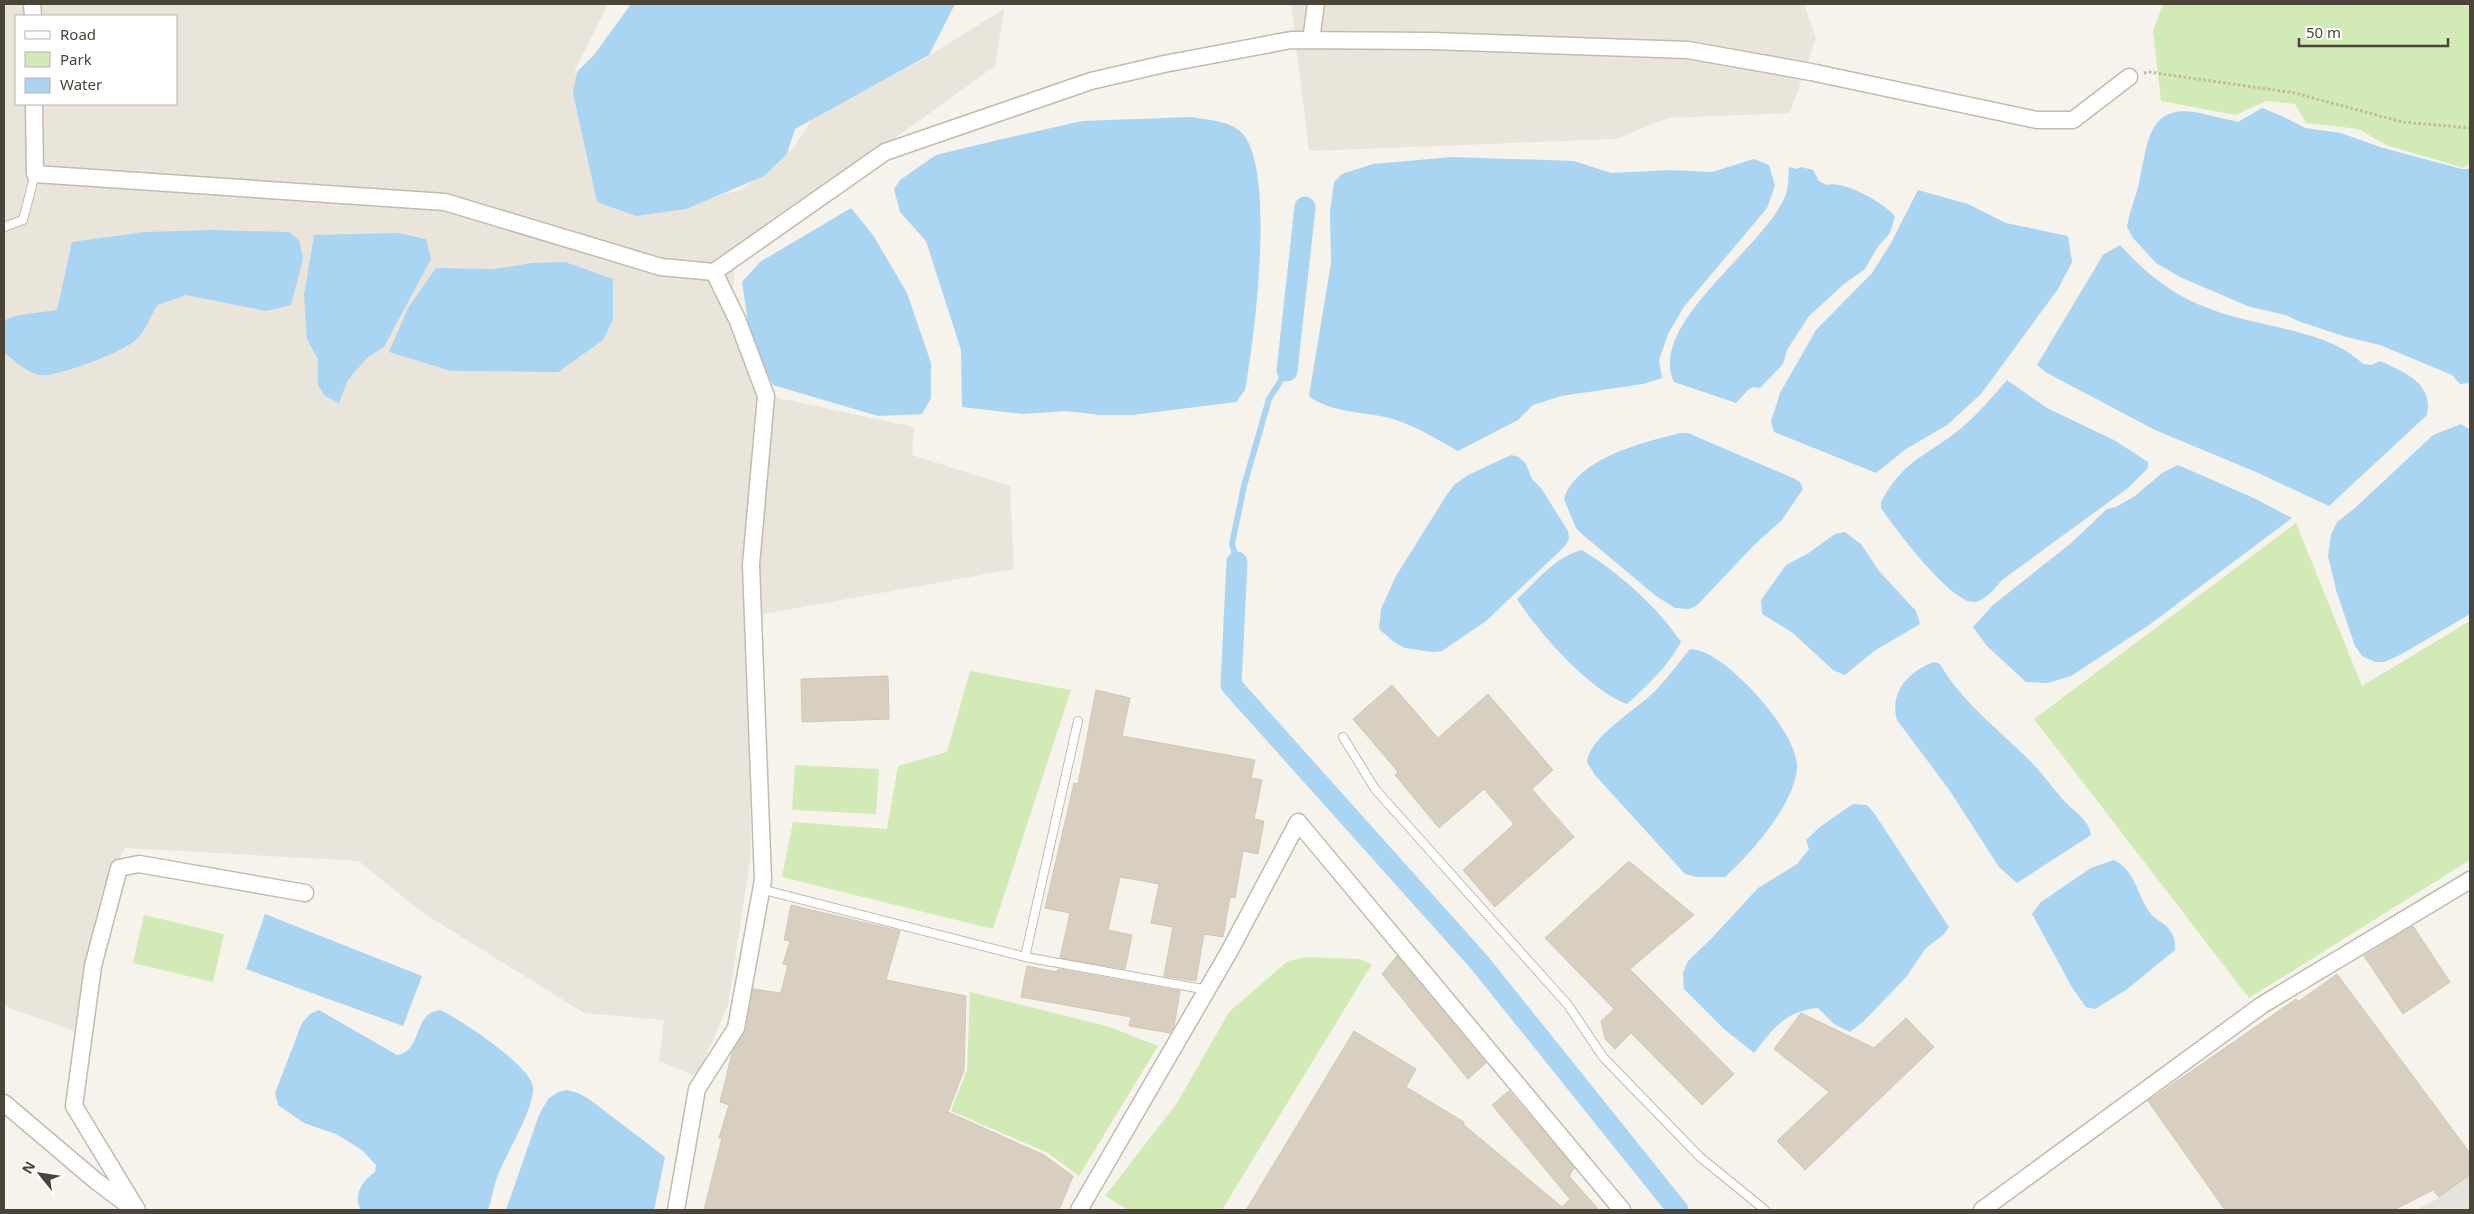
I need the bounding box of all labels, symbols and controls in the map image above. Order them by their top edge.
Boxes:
legend [15,15,178,105]
scale bar [2299,15,2448,47]
text: 50 m [2306,22,2341,42]
text: Road [60,24,96,44]
text: Park [60,49,92,69]
text: Water [60,74,102,94]
north arrow [15,1149,65,1199]
text: N [17,1158,39,1177]

